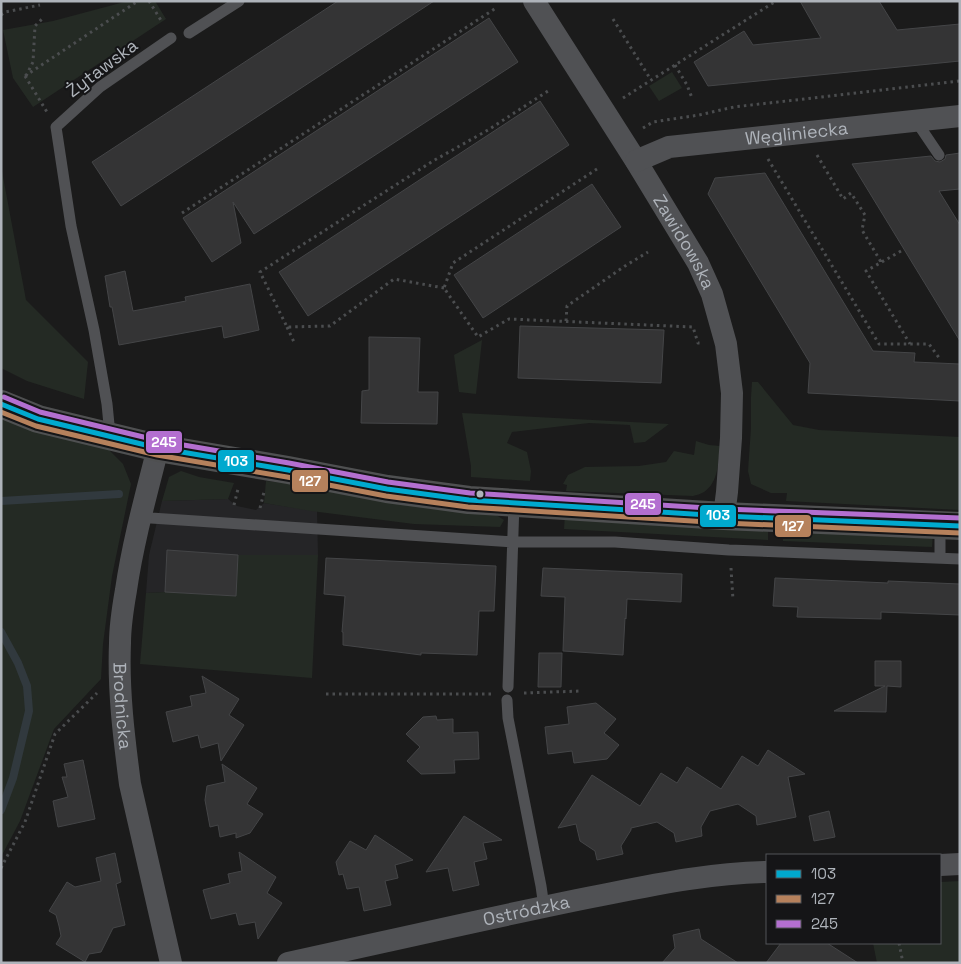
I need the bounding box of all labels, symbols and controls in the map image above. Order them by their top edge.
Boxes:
street label: Żytawska [61,33,142,102]
street label: Węgliniecka [744,116,849,150]
street label: Zawidowska [648,190,720,293]
line badge: 245 [145,430,183,454]
text: 245 [151,433,177,451]
line badge: 103 [217,449,255,473]
text: 103 [224,452,248,470]
line badge: 127 [291,469,329,493]
text: 127 [299,472,321,490]
unlabelled marker [475,489,485,499]
line badge: 245 [624,492,662,516]
text: 245 [630,495,656,513]
line badge: 103 [699,504,737,528]
text: 103 [706,506,730,524]
line badge: 127 [774,514,812,538]
text: 127 [782,517,804,535]
street label: Brodnicka [109,662,138,751]
legend [766,854,941,944]
text: 103 [811,864,836,883]
text: 127 [811,889,835,908]
street label: Ostródzka [481,890,572,931]
text: 245 [811,914,838,933]

